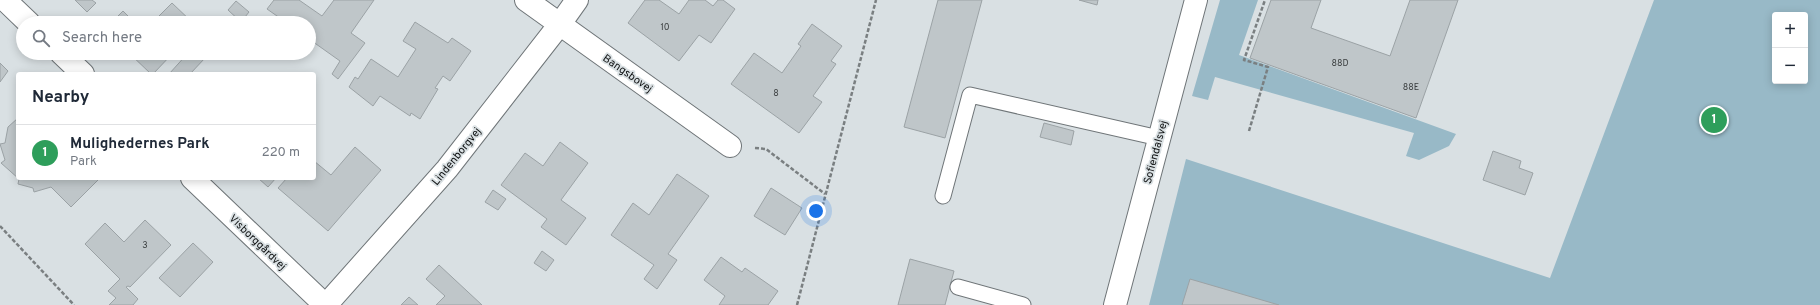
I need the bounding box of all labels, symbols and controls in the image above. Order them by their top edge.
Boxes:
map controls [1772,12,1808,84]
button: + [1772,12,1808,48]
search box [16,16,316,60]
house number: 10 [660,22,670,33]
icon: search [30,27,52,49]
text: Search here [62,29,142,48]
button: − [1772,48,1808,84]
street label: Bangsbovej [600,52,655,96]
house number: 88D [1331,58,1349,69]
house number: 88E [1403,82,1419,93]
text: Nearby [32,87,89,109]
house number: 8 [773,88,779,99]
pin: 1 [1701,105,1727,135]
street label: Sofiendalsvej [1141,119,1171,186]
street label: Lindenborgvej [429,125,484,189]
text: Mulighedernes Park [70,135,210,154]
text: 1 [42,145,48,161]
text: 220 m [262,145,300,161]
text: Park [70,154,97,170]
your location [806,201,826,221]
street label: Visborggårdvej [226,212,289,274]
house number: 3 [142,240,148,251]

